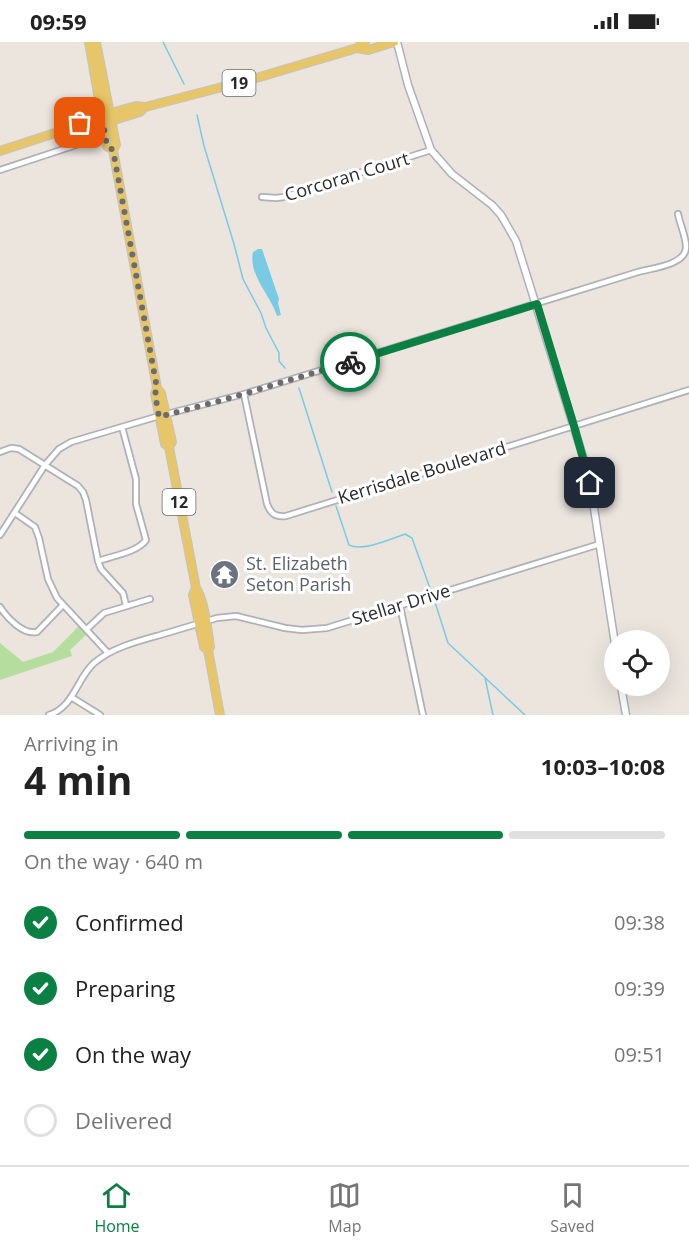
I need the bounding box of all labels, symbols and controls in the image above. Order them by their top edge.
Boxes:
text: 09:59 [30,6,87,36]
road number: 19 [222,70,256,96]
pin [54,97,105,148]
icon: bag [63,106,96,139]
street label: Corcoran Court [282,146,412,206]
courier [320,332,380,392]
icon: bike [334,346,367,379]
street label: Kerrisdale Boulevard [335,435,509,509]
pin [564,457,615,508]
icon: home [573,466,606,499]
road number: 12 [162,489,195,515]
place label: St. Elizabeth Seton Parish [246,551,351,596]
temple icon: St. Elizabeth Seton Parish [209,558,241,590]
street label: Stellar Drive [349,578,453,630]
map controls [604,630,670,696]
button: locate [604,630,670,696]
text: Arriving in [24,730,119,757]
text: 10:03–10:08 [541,751,665,781]
text: 4 min [24,753,132,806]
text: On the way · 640 m [24,848,203,875]
icon: check [24,906,57,939]
text: Confirmed [75,907,184,937]
text: 09:38 [614,909,665,936]
icon: check [24,972,57,1005]
text: Preparing [75,973,175,1003]
text: 09:39 [614,975,665,1002]
icon: check [24,1038,57,1071]
text: On the way [75,1039,191,1069]
text: 09:51 [614,1041,665,1068]
text: Delivered [75,1105,173,1135]
tab: Home [94,1179,140,1237]
tab: Map [328,1179,361,1237]
tab: Saved [550,1179,595,1237]

